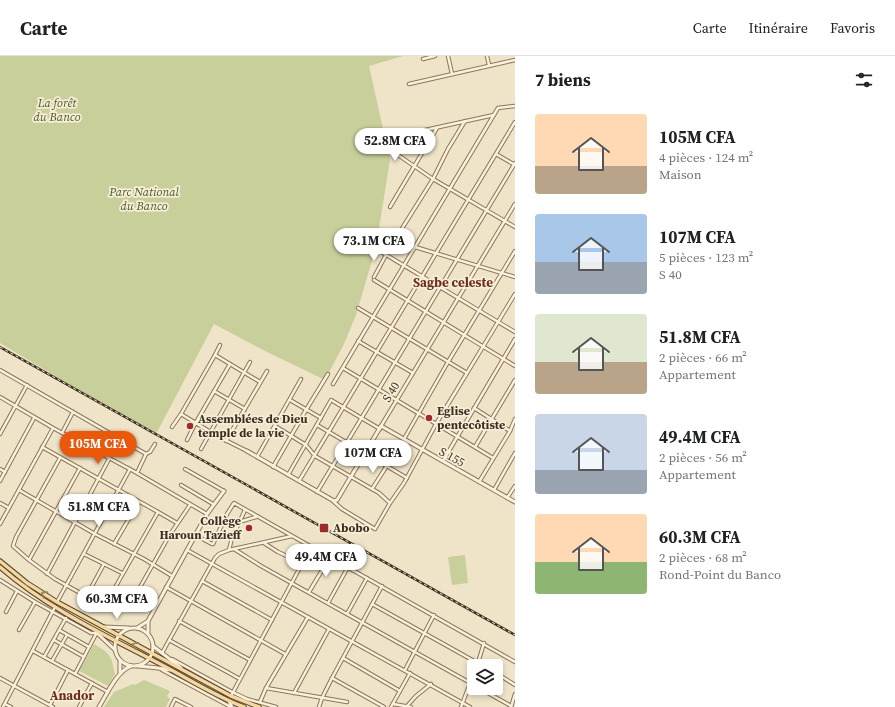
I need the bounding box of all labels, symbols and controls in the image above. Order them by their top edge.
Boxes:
text: Carte [20,15,67,41]
text: Carte [693,18,727,38]
text: Itinéraire [749,18,808,38]
text: Favoris [830,18,875,38]
text: 7 biens [535,68,591,92]
icon: filters [853,69,875,91]
park label: La forêt du Banco [33,95,81,125]
text: 105M CFA [659,125,736,149]
pin: 52.8M CFA [349,128,441,162]
icon: home [567,130,615,178]
text: 52.8M CFA [364,132,426,149]
text: 4 pièces · 124 m² [659,149,753,166]
text: Maison [659,166,702,183]
park label: Parc National du Banco [108,184,179,214]
text: 107M CFA [659,225,736,249]
pin: 73.1M CFA [328,228,420,262]
icon: home [567,230,615,278]
text: 73.1M CFA [343,232,405,249]
text: 5 pièces · 123 m² [659,249,753,266]
text: S 40 [659,266,682,283]
district label: Sagbe celeste [413,274,493,291]
text: 51.8M CFA [659,325,741,349]
icon: home [567,330,615,378]
text: 2 pièces · 66 m² [659,349,747,366]
text: Appartement [659,366,736,383]
street label: S 40 [379,379,403,405]
place label: Eglise pentecôtiste [437,403,505,433]
place label: Assemblées de Dieu temple de la vie [198,411,308,441]
marker: Eglise pentecôtiste [424,413,434,423]
marker: Assemblées de Dieu temple de la vie [185,421,195,431]
text: 49.4M CFA [659,425,741,449]
icon: home [567,430,615,478]
pin: 105M CFA [57,431,139,465]
text: 105M CFA [69,435,127,452]
pin: 107M CFA [332,440,414,474]
street label: S 155 [436,443,468,471]
text: 107M CFA [344,444,402,461]
text: 2 pièces · 56 m² [659,449,747,466]
text: Appartement [659,466,736,483]
pin: 51.8M CFA [53,494,145,528]
text: 51.8M CFA [68,498,130,515]
place label: Collège Haroun Tazieff [159,513,243,543]
place label: Abobo [333,520,370,536]
marker: Abobo [318,522,330,534]
marker: Collège Haroun Tazieff [244,523,254,533]
text: 60.3M CFA [659,525,741,549]
icon: home [567,530,615,578]
pin: 49.4M CFA [280,544,372,578]
text: 49.4M CFA [295,548,357,565]
text: 2 pièces · 68 m² [659,549,747,566]
text: Rond-Point du Banco [659,566,781,583]
pin: 60.3M CFA [71,586,163,620]
text: 60.3M CFA [86,590,148,607]
one-way arrow [41,592,48,599]
one-way arrow [132,643,139,650]
map controls [467,659,503,695]
button: layers [467,659,503,695]
district label: Anador [50,687,95,704]

